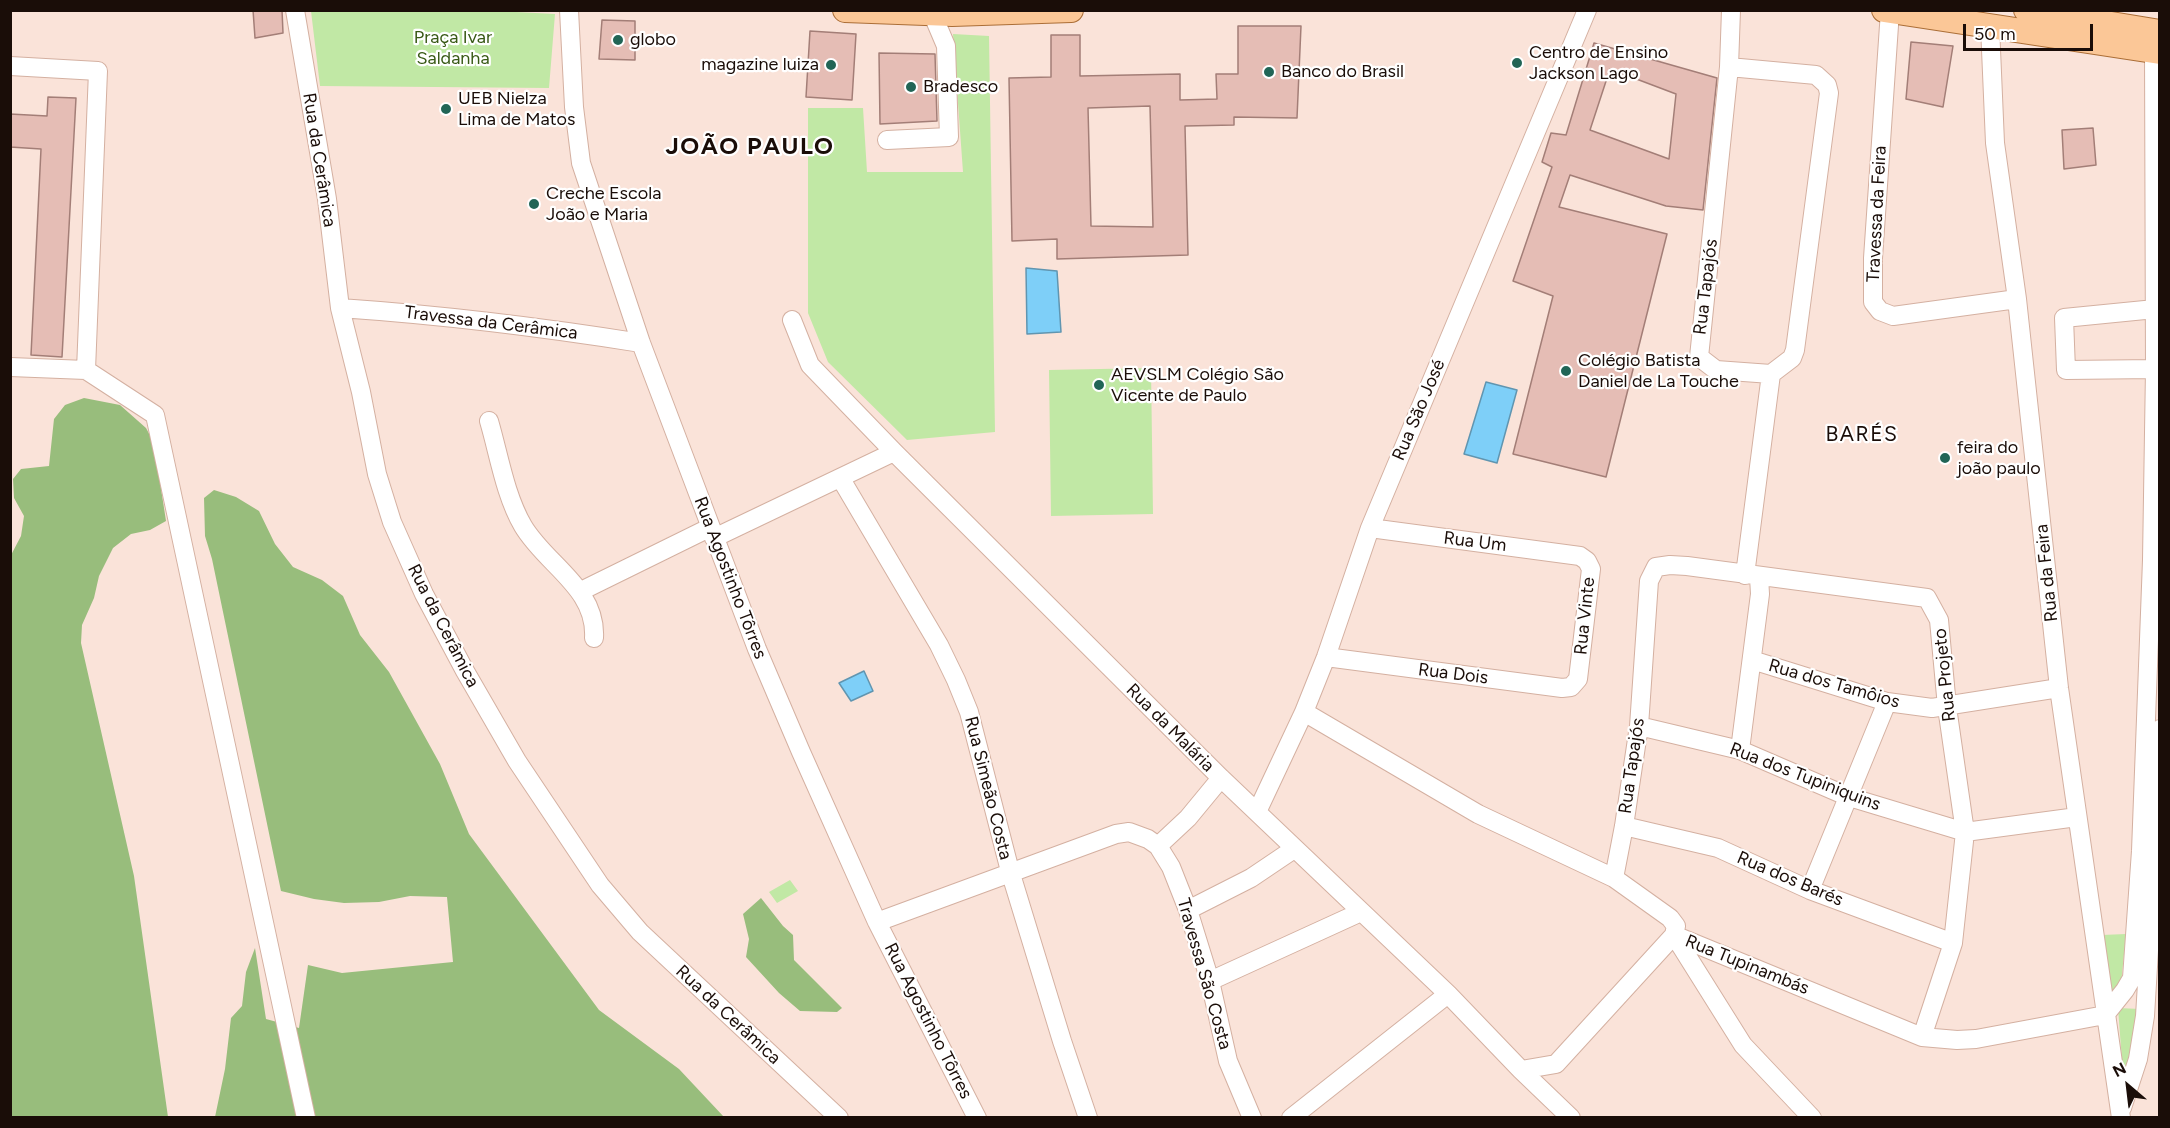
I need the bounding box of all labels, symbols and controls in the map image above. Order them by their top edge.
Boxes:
scale bar [1966,12,2096,50]
text: 50 m [1974,23,2016,45]
park label: Praça Ivar Saldanha [414,27,492,70]
place label: globo [630,29,676,51]
marker: globo [611,33,625,47]
place label: Centro de Ensino Jackson Lago [1529,42,1668,84]
place label: magazine luiza [701,54,819,76]
marker: Centro de Ensino Jackson Lago [1510,56,1524,70]
marker: magazine luiza [824,58,838,72]
place label: Banco do Brasil [1281,61,1404,83]
marker: Banco do Brasil [1262,65,1276,79]
place label: Bradesco [923,76,998,98]
marker: Bradesco [904,80,918,94]
place label: UEB Nielza Lima de Matos [458,88,575,130]
street label: Rua da Cerâmica [298,91,340,229]
marker: UEB Nielza Lima de Matos [439,102,453,116]
district label: JOÃO PAULO [666,133,834,161]
street label: Travessa da Feira [1863,145,1891,283]
place label: Creche Escola João e Maria [546,183,661,226]
marker: Creche Escola João e Maria [527,197,541,211]
street label: Rua Tapajós [1689,238,1723,336]
street label: Travessa da Cerâmica [403,302,579,344]
place label: Colégio Batista Daniel de La Touche [1578,350,1739,392]
street label: Rua São José [1388,356,1450,464]
place label: AEVSLM Colégio São Vicente de Paulo [1111,364,1284,406]
marker: Colégio Batista Daniel de La Touche [1559,364,1573,378]
marker: AEVSLM Colégio São Vicente de Paulo [1092,378,1106,392]
district label: BARÉS [1825,422,1899,448]
place label: feira do joão paulo [1957,437,2041,480]
marker: feira do joão paulo [1938,451,1952,465]
street label: Rua Agostinho Tôrres [689,494,771,662]
street label: Rua da Feira [2031,523,2063,623]
street label: Rua Um [1442,527,1508,557]
street label: Rua da Cerâmica [403,561,483,691]
street label: Rua Vinte [1570,576,1600,656]
street label: Rua Projeto [1929,627,1961,723]
street label: Rua dos Tamôios [1766,655,1902,713]
street label: Rua Dois [1417,659,1489,689]
street label: Rua da Malária [1121,679,1219,777]
street label: Rua Simeão Costa [960,714,1016,862]
street label: Rua Tapajós [1615,717,1649,815]
street label: Rua dos Tupiniquins [1726,738,1884,816]
street label: Rua dos Barés [1734,847,1846,911]
street label: Travessa São Costa [1172,896,1236,1052]
street label: Rua Tupinambás [1682,930,1812,1000]
street label: Rua Agostinho Tôrres [879,939,977,1103]
street label: Rua da Cerâmica [671,961,785,1069]
north arrow [2098,1056,2158,1116]
text: N [2109,1058,2129,1081]

